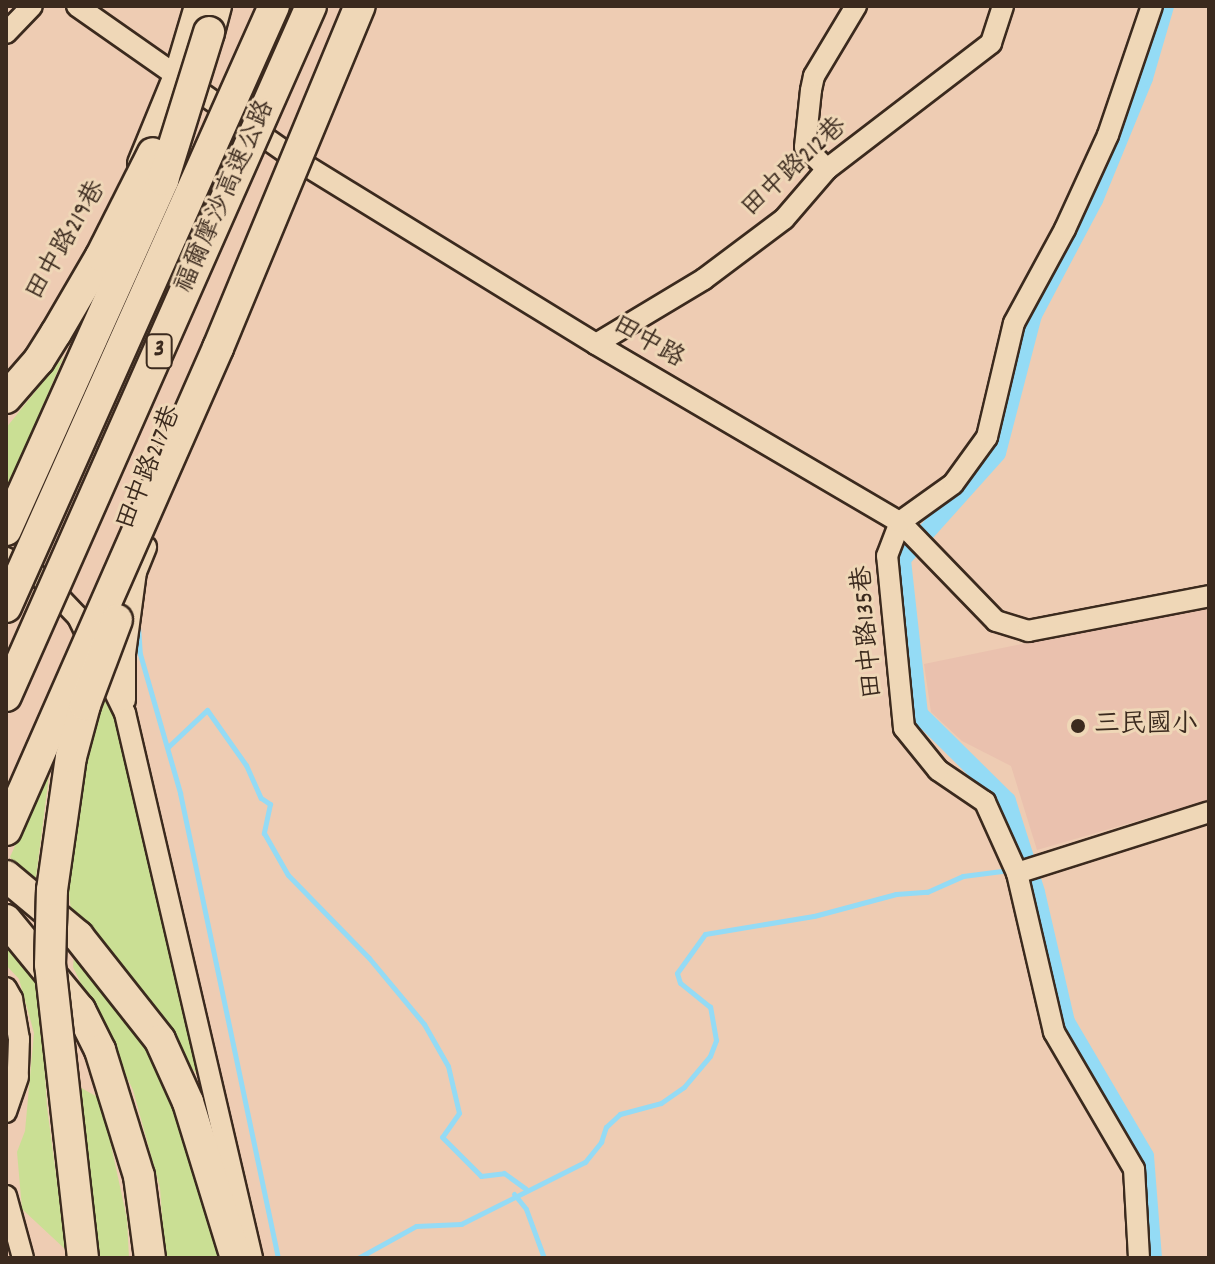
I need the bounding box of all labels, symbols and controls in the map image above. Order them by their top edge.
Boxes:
street label: 福爾摩沙高速公路 [169,96,283,298]
street label: 田中路212巷 [736,111,854,225]
street label: 田中路219巷 [20,176,114,306]
street label: 田中路 [606,310,690,376]
road number: 3 [145,331,173,371]
street label: 田中路217巷 [111,401,189,535]
street label: 田中路135巷 [848,564,890,700]
place label: 三民國小 [1094,710,1198,742]
marker: 三民國小 [1069,717,1087,735]

